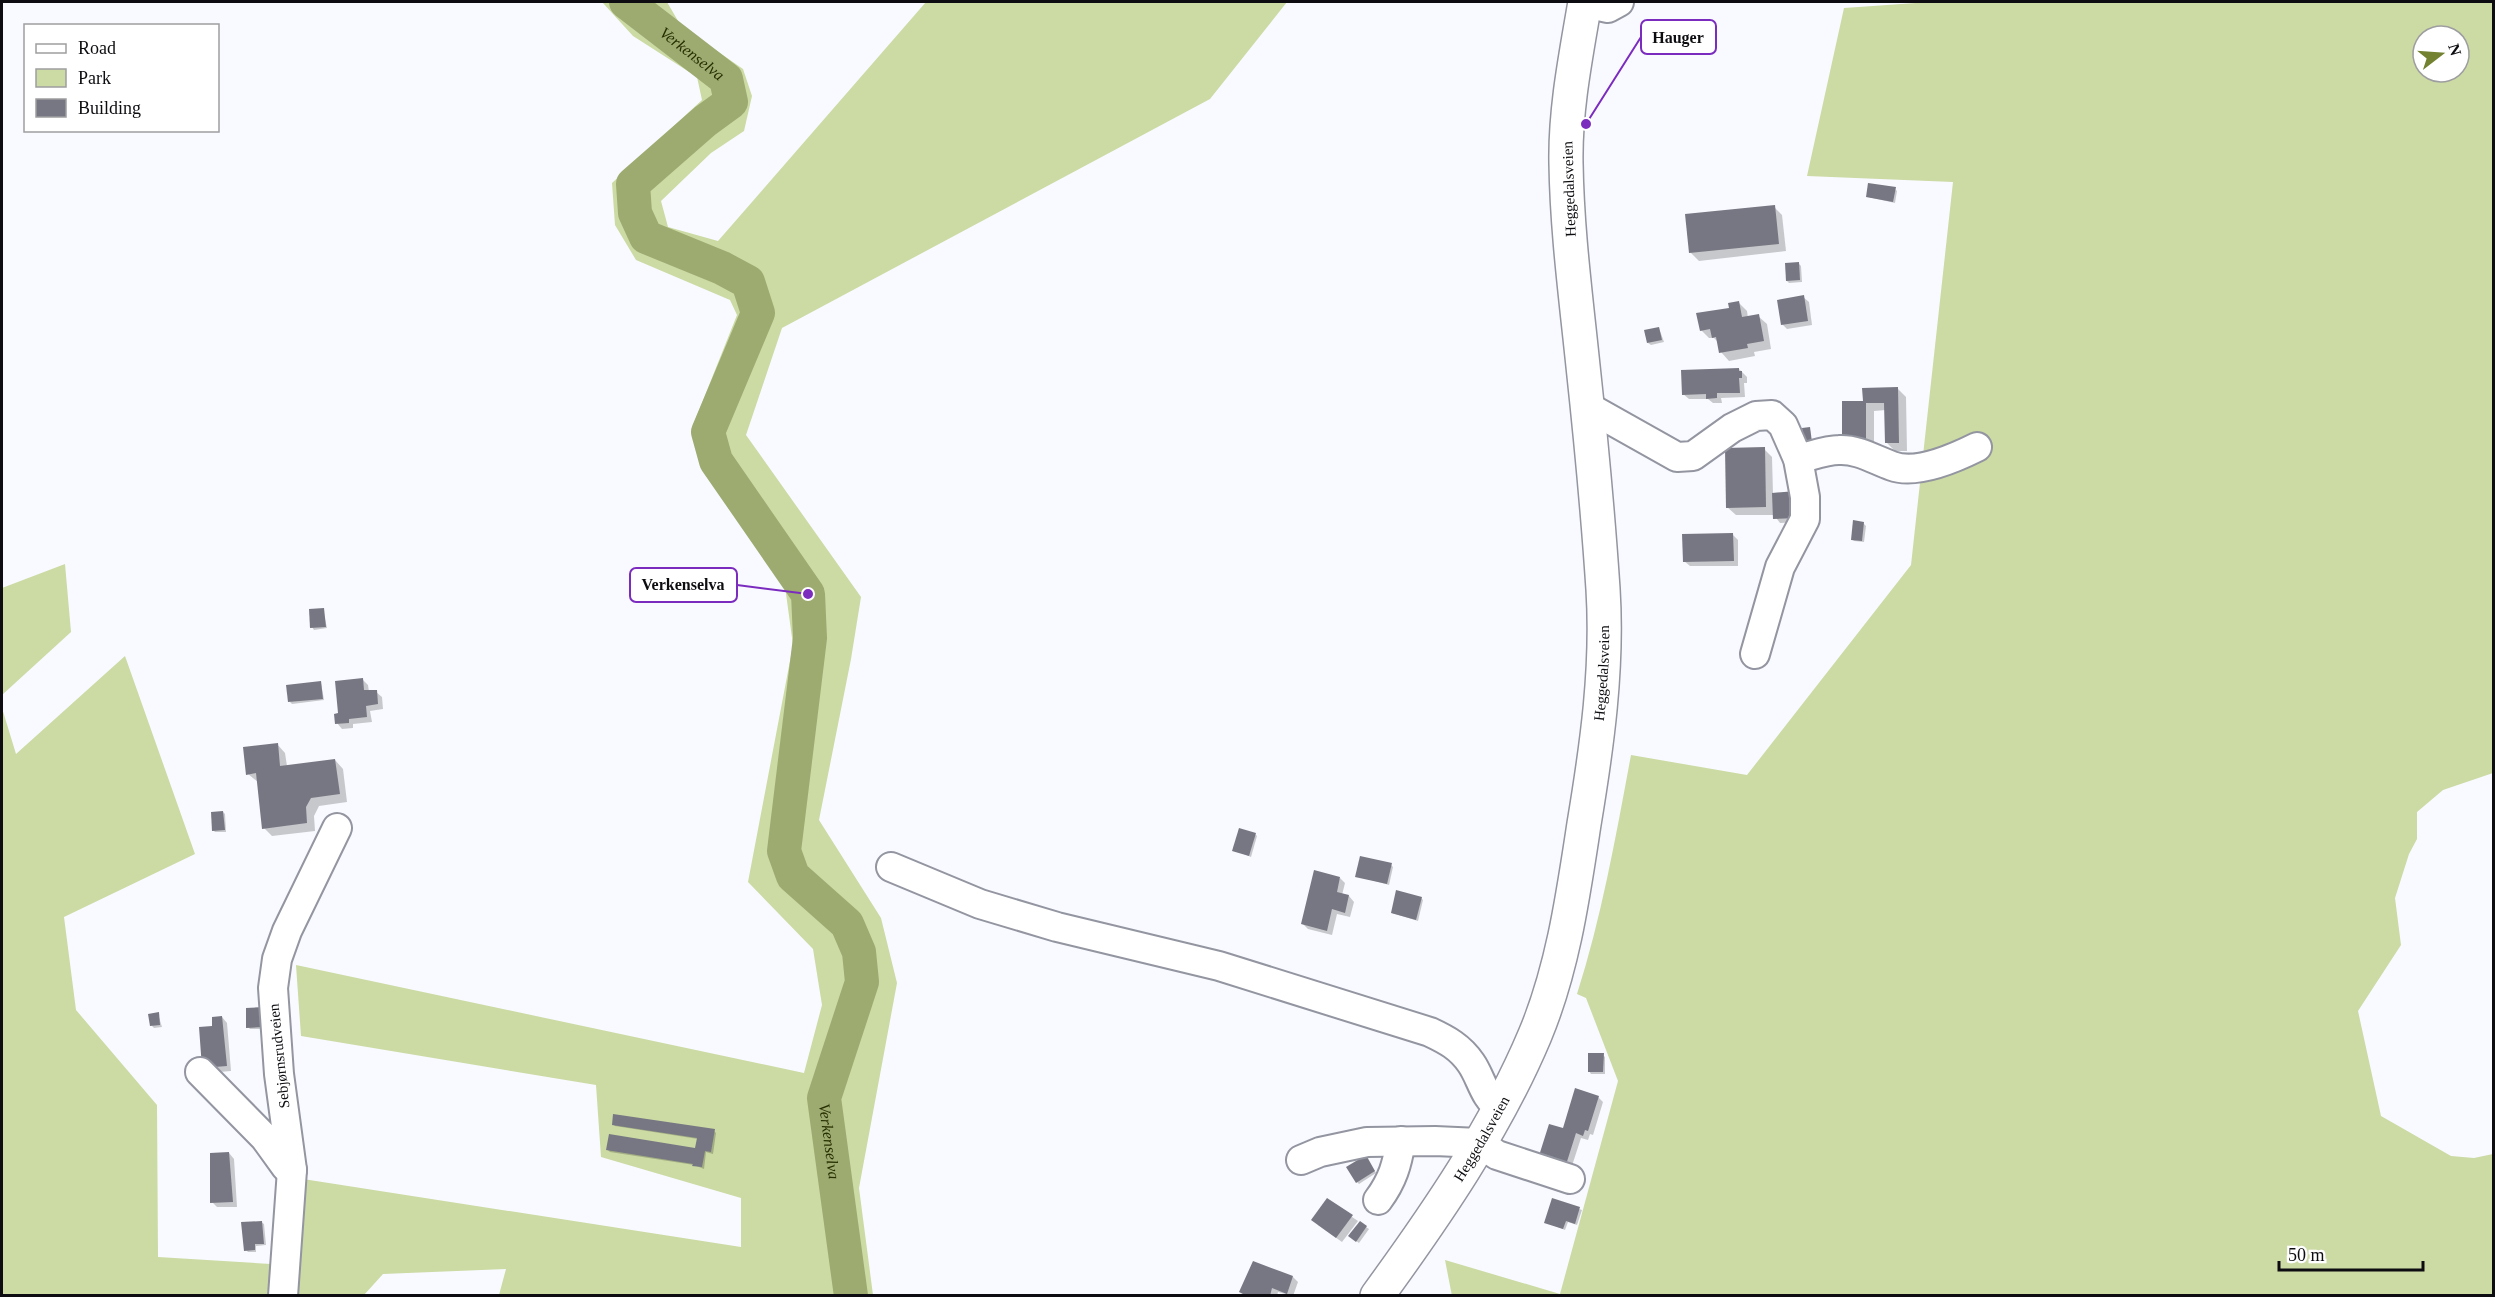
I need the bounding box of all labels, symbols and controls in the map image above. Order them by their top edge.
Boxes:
callout: Hauger [1641,20,1716,54]
legend [24,24,219,132]
water label: Verkenselva [657,24,728,84]
north arrow [2411,24,2471,84]
text: Hauger [1652,29,1704,47]
text: Road [78,38,116,58]
text: N [2445,42,2465,58]
text: Park [78,68,111,88]
text: Building [78,98,141,118]
street label: Heggedalsveien [1559,140,1579,237]
callout: Verkenselva [630,568,737,602]
text: Verkenselva [642,576,724,593]
street label: Heggedalsveien [1591,625,1612,722]
street label: Sebjørnsrudveien [266,1002,292,1109]
street label: Heggedalsveien [1450,1093,1513,1184]
water label: Verkenselva [816,1102,843,1180]
scale bar [2279,1234,2423,1272]
text: 50 m [2288,1245,2325,1265]

